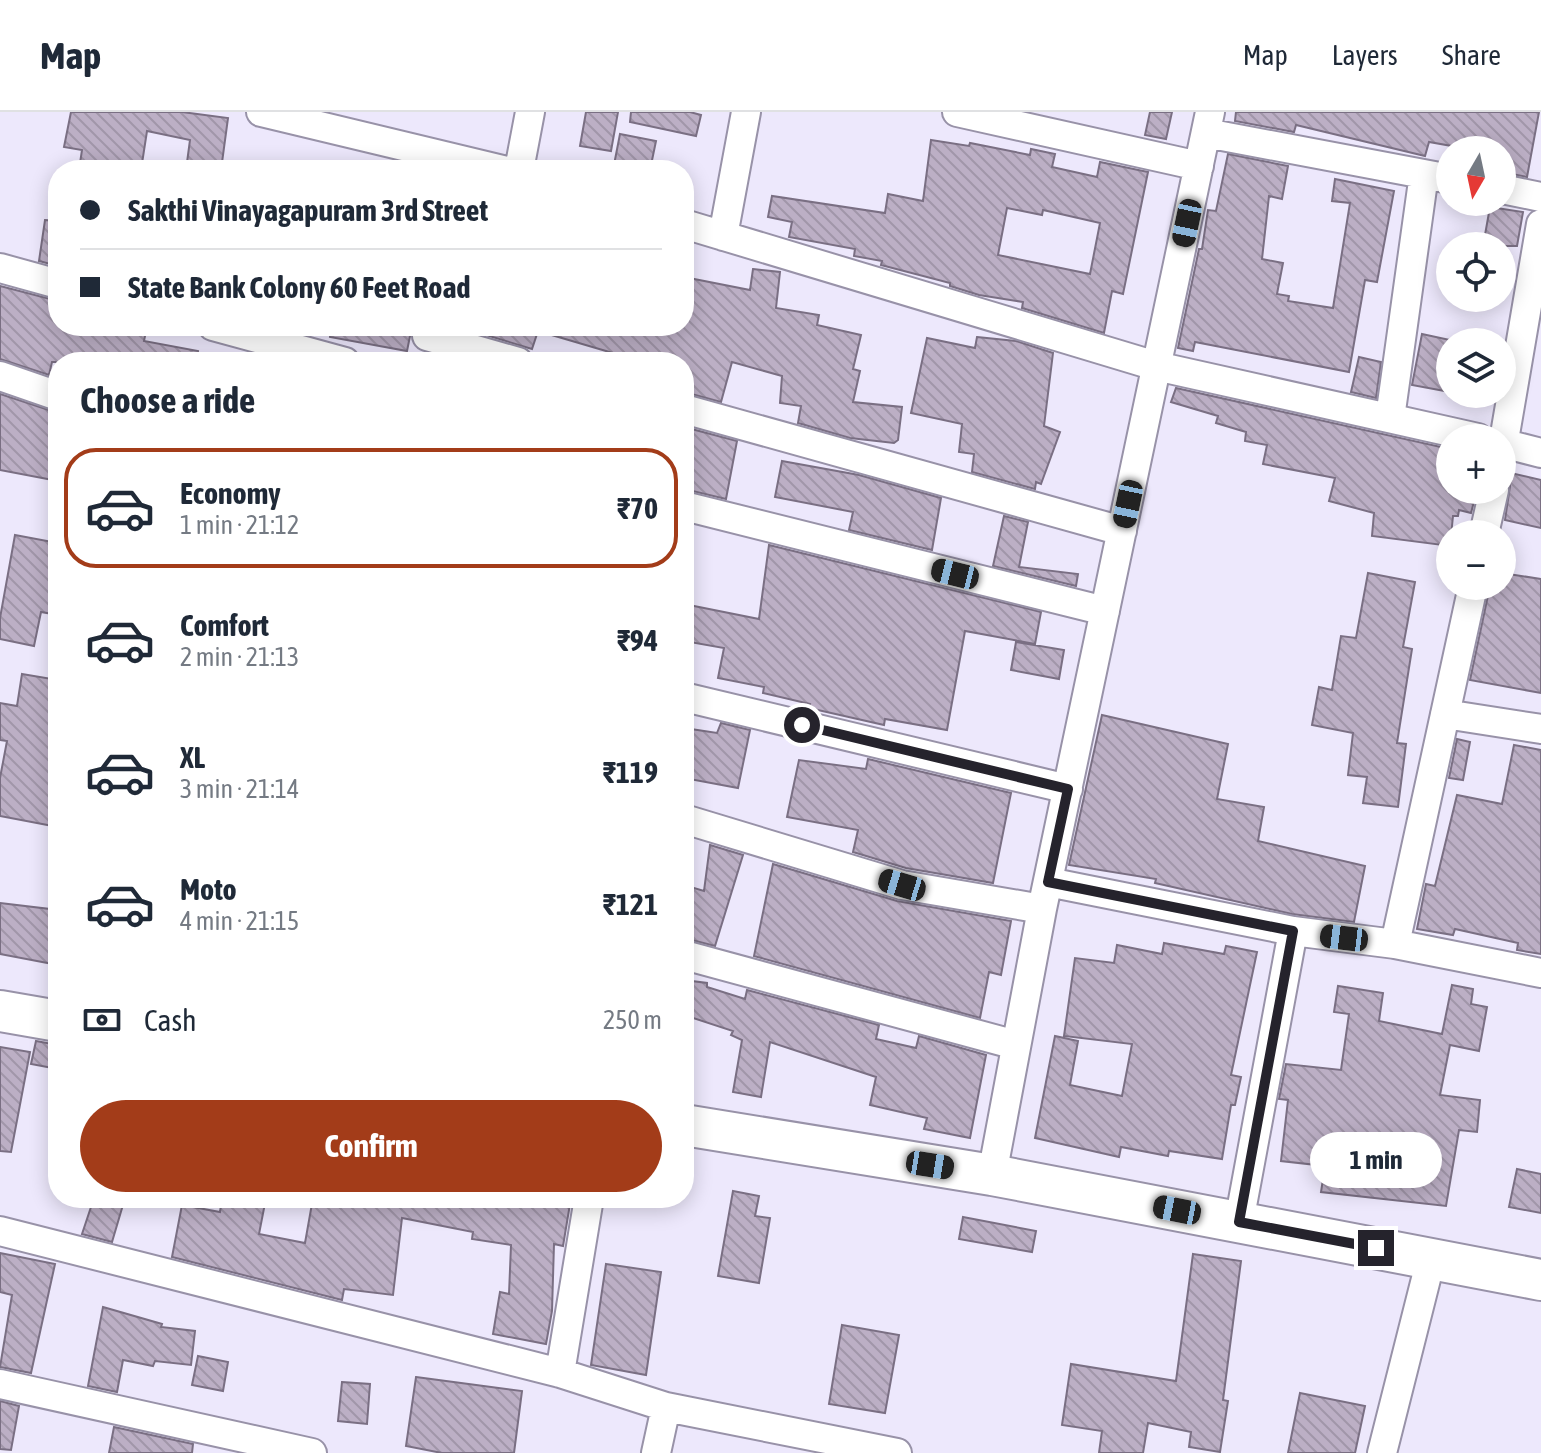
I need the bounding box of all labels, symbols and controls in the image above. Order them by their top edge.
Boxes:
text: Map [40,34,101,77]
text: Map [1243,39,1288,71]
text: Layers [1332,39,1398,71]
text: Share [1442,39,1501,71]
north arrow [1436,136,1516,216]
map controls [1436,136,1516,600]
text: Sakthi Vinayagapuram 3rd Street [128,193,488,227]
car [1170,197,1204,249]
button: locate [1436,232,1516,312]
text: State Bank Colony 60 Feet Road [128,270,471,304]
button: layers [1436,328,1516,408]
text: Choose a ride [80,379,255,421]
button: + [1436,424,1516,504]
icon: car [84,472,156,544]
text: Economy [180,476,281,510]
car [1111,478,1145,530]
text: ₹70 [617,491,658,525]
text: 1 min · 21:12 [180,510,299,540]
button: − [1436,520,1516,600]
car [929,557,981,591]
icon: car [84,604,156,676]
text: Comfort [180,608,269,642]
text: ₹94 [617,623,658,657]
text: 2 min · 21:13 [180,642,299,672]
route start [784,707,820,743]
icon: car [84,736,156,808]
text: XL [180,740,205,774]
text: ₹119 [603,755,658,789]
text: 3 min · 21:14 [180,774,299,804]
car [876,867,928,903]
icon: car [84,868,156,940]
text: Moto [180,872,237,906]
text: ₹121 [603,887,658,921]
text: 4 min · 21:15 [180,906,299,936]
car [1319,923,1369,953]
icon: cash [80,998,124,1042]
text: Cash [144,1003,197,1037]
text: 250 m [603,1005,662,1035]
button: Confirm [80,1100,662,1192]
callout: 1 min [1310,1132,1442,1188]
text: 1 min [1349,1145,1403,1175]
car [904,1149,956,1181]
car [1151,1194,1203,1226]
route end [1358,1230,1394,1266]

